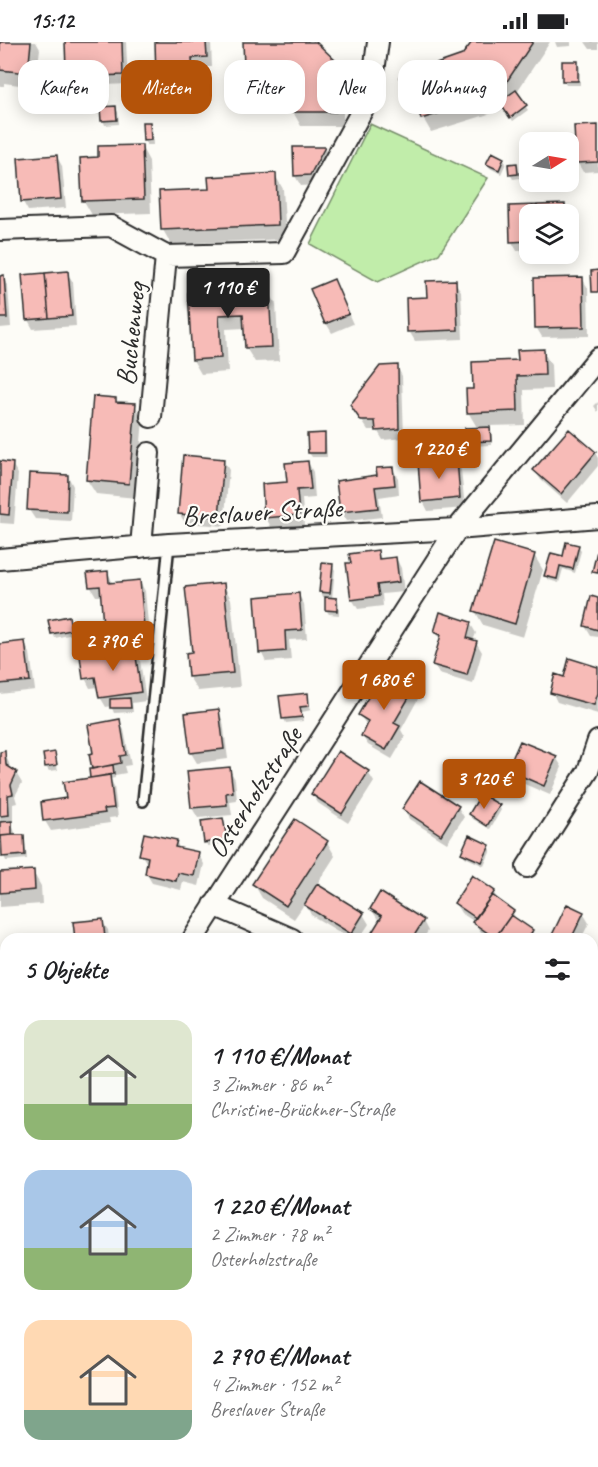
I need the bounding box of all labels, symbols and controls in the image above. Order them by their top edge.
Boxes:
text: 15:12 [30,7,74,35]
chip: Kaufen [18,60,109,114]
chip: Mieten [121,60,212,114]
chip: Filter [224,60,305,114]
chip: Neu [317,60,386,114]
chip: Wohnung [398,60,507,114]
north arrow [519,132,579,192]
map controls [519,132,579,264]
button: layers [519,204,579,264]
pin: 1 110 € [173,268,283,319]
text: 1 110 € [201,275,255,300]
street label: Buchenweg [108,279,153,387]
pin: 1 220 € [384,429,494,480]
text: 1 220 € [412,436,466,461]
street label: Breslauer Straße [181,490,345,533]
pin: 2 790 € [58,621,168,672]
text: 2 790 € [86,628,140,653]
pin: 1 680 € [329,660,439,711]
text: 1 680 € [356,667,412,692]
street label: Osterholzstraße [199,719,311,864]
pin: 3 120 € [429,759,539,810]
text: 3 120 € [457,766,511,791]
text: 5 Objekte [24,953,108,986]
icon: filters [541,953,574,986]
text: 1 110 €/Monat [210,1039,349,1072]
icon: home [72,1044,144,1116]
text: 3 Zimmer · 86 m² [210,1072,329,1097]
text: Christine-Brückner-Straße [210,1097,395,1122]
text: 1 220 €/Monat [210,1189,349,1222]
icon: home [72,1194,144,1266]
text: 2 Zimmer · 78 m² [210,1222,329,1247]
text: Osterholzstraße [210,1247,317,1272]
text: 2 790 €/Monat [210,1339,349,1372]
icon: home [72,1344,144,1416]
text: 4 Zimmer · 152 m² [210,1372,338,1397]
text: Breslauer Straße [210,1397,324,1422]

